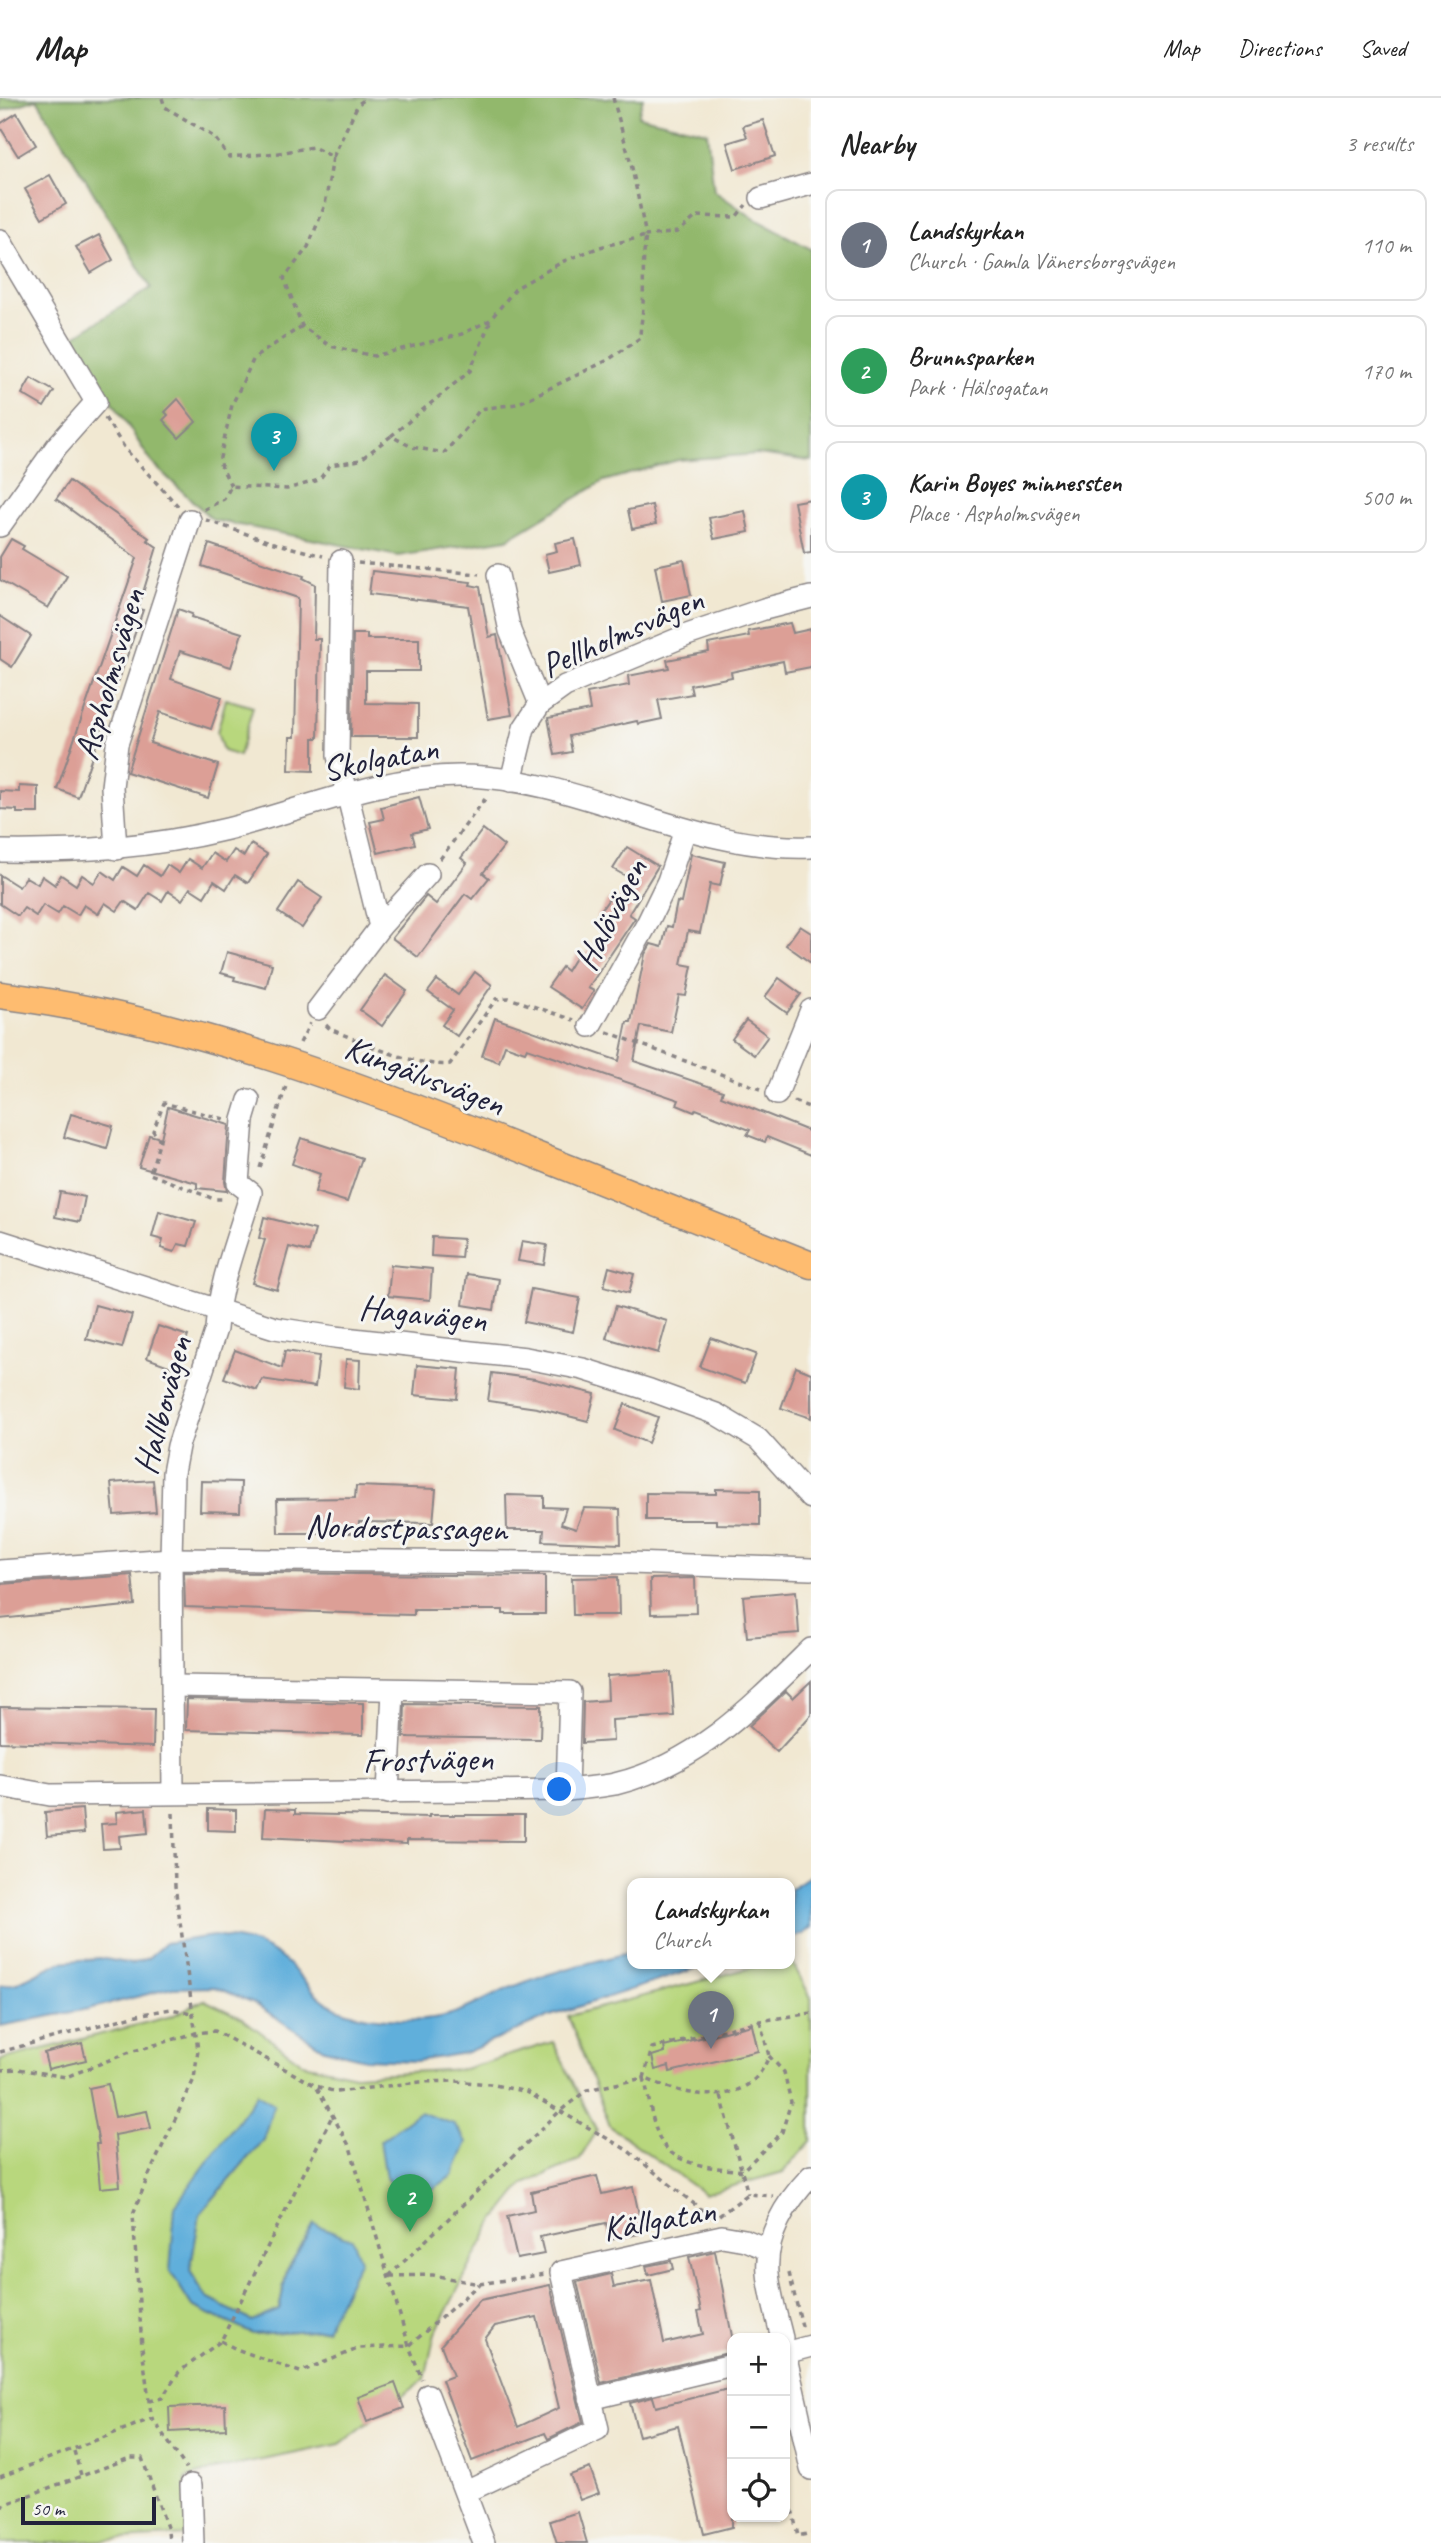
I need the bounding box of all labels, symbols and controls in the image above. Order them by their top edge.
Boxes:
text: Map [35,27,86,69]
text: Map [1163,33,1200,63]
text: Directions [1238,33,1321,63]
text: Saved [1359,33,1406,63]
text: Nearby [839,125,915,163]
text: 3 results [1346,129,1413,158]
text: Landskyrkan [908,214,1023,247]
text: 1 [859,231,869,260]
text: 110 m [1362,231,1411,260]
text: Church · Gamla Vänersborgsvägen [908,247,1175,276]
text: Brunnsparken [908,340,1034,373]
text: 2 [859,357,869,386]
text: 170 m [1362,357,1411,386]
text: Park · Hälsogatan [908,373,1048,402]
pin: 3 [251,413,297,471]
text: Karin Boyes minnessten [908,466,1121,499]
text: 3 [859,483,869,512]
text: 500 m [1362,483,1411,512]
text: Place · Aspholmsvägen [908,499,1080,528]
street label: Pellholmsvägen [534,577,711,688]
street label: Aspholmsvägen [64,583,155,765]
street label: Skolgatan [318,725,442,792]
street label: Halövägen [563,850,658,978]
street label: Kungälvsvägen [339,1024,511,1127]
street label: Hagavägen [357,1284,489,1343]
street label: Hallbovägen [123,1331,203,1479]
street label: Nordostpassagen [305,1503,510,1552]
street label: Frostvägen [362,1736,494,1783]
your location [542,1772,576,1806]
popup [627,1878,795,1969]
text: Landskyrkan [653,1893,769,1926]
text: Church [653,1926,711,1955]
pin: 1 [688,1991,734,2049]
pin: 2 [387,2174,433,2232]
street label: Källgatan [599,2187,719,2252]
map controls [727,2333,790,2522]
button: + [727,2333,790,2396]
button: − [727,2396,790,2459]
button: locate [727,2459,790,2522]
scale bar [21,2494,156,2526]
text: 50 m [32,2497,64,2521]

